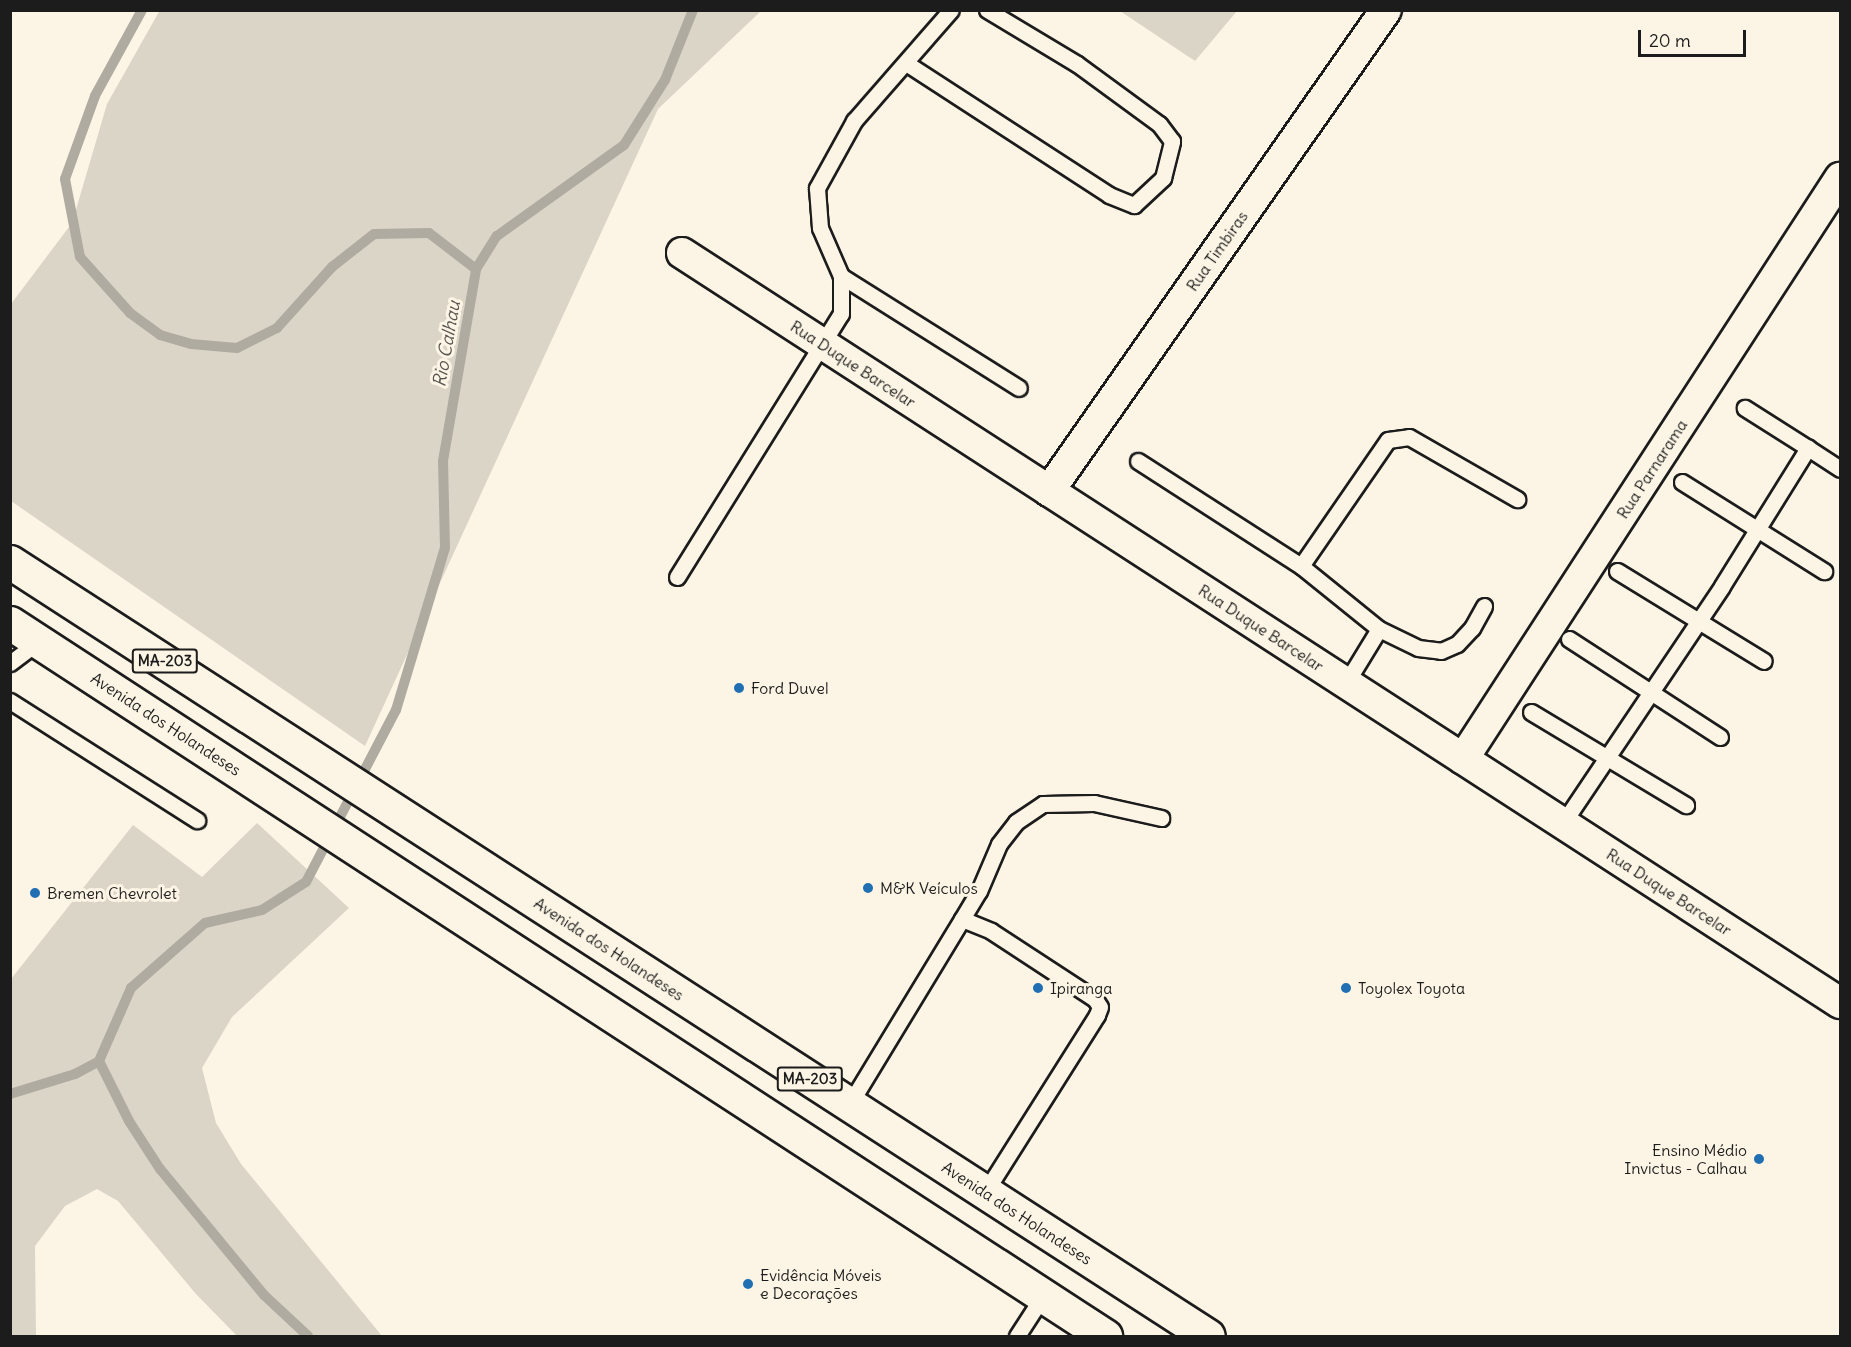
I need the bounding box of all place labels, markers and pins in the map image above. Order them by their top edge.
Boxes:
place label: Ford Duvel [751,678,829,698]
marker: Ford Duvel [732,681,746,695]
place label: M&K Veículos [880,878,978,898]
marker: M&K Veículos [861,881,875,895]
place label: Bremen Chevrolet [47,883,177,903]
marker: Bremen Chevrolet [28,886,42,900]
place label: Ipiranga [1050,978,1112,998]
place label: Toyolex Toyota [1358,978,1465,998]
marker: Ipiranga [1031,981,1045,995]
marker: Toyolex Toyota [1339,981,1353,995]
place label: Ensino Médio Invictus - Calhau [1624,1140,1747,1178]
marker: Ensino Médio Invictus - Calhau [1752,1152,1766,1166]
place label: Evidência Móveis e Decorações [760,1265,882,1303]
marker: Evidência Móveis e Decorações [741,1277,755,1291]

